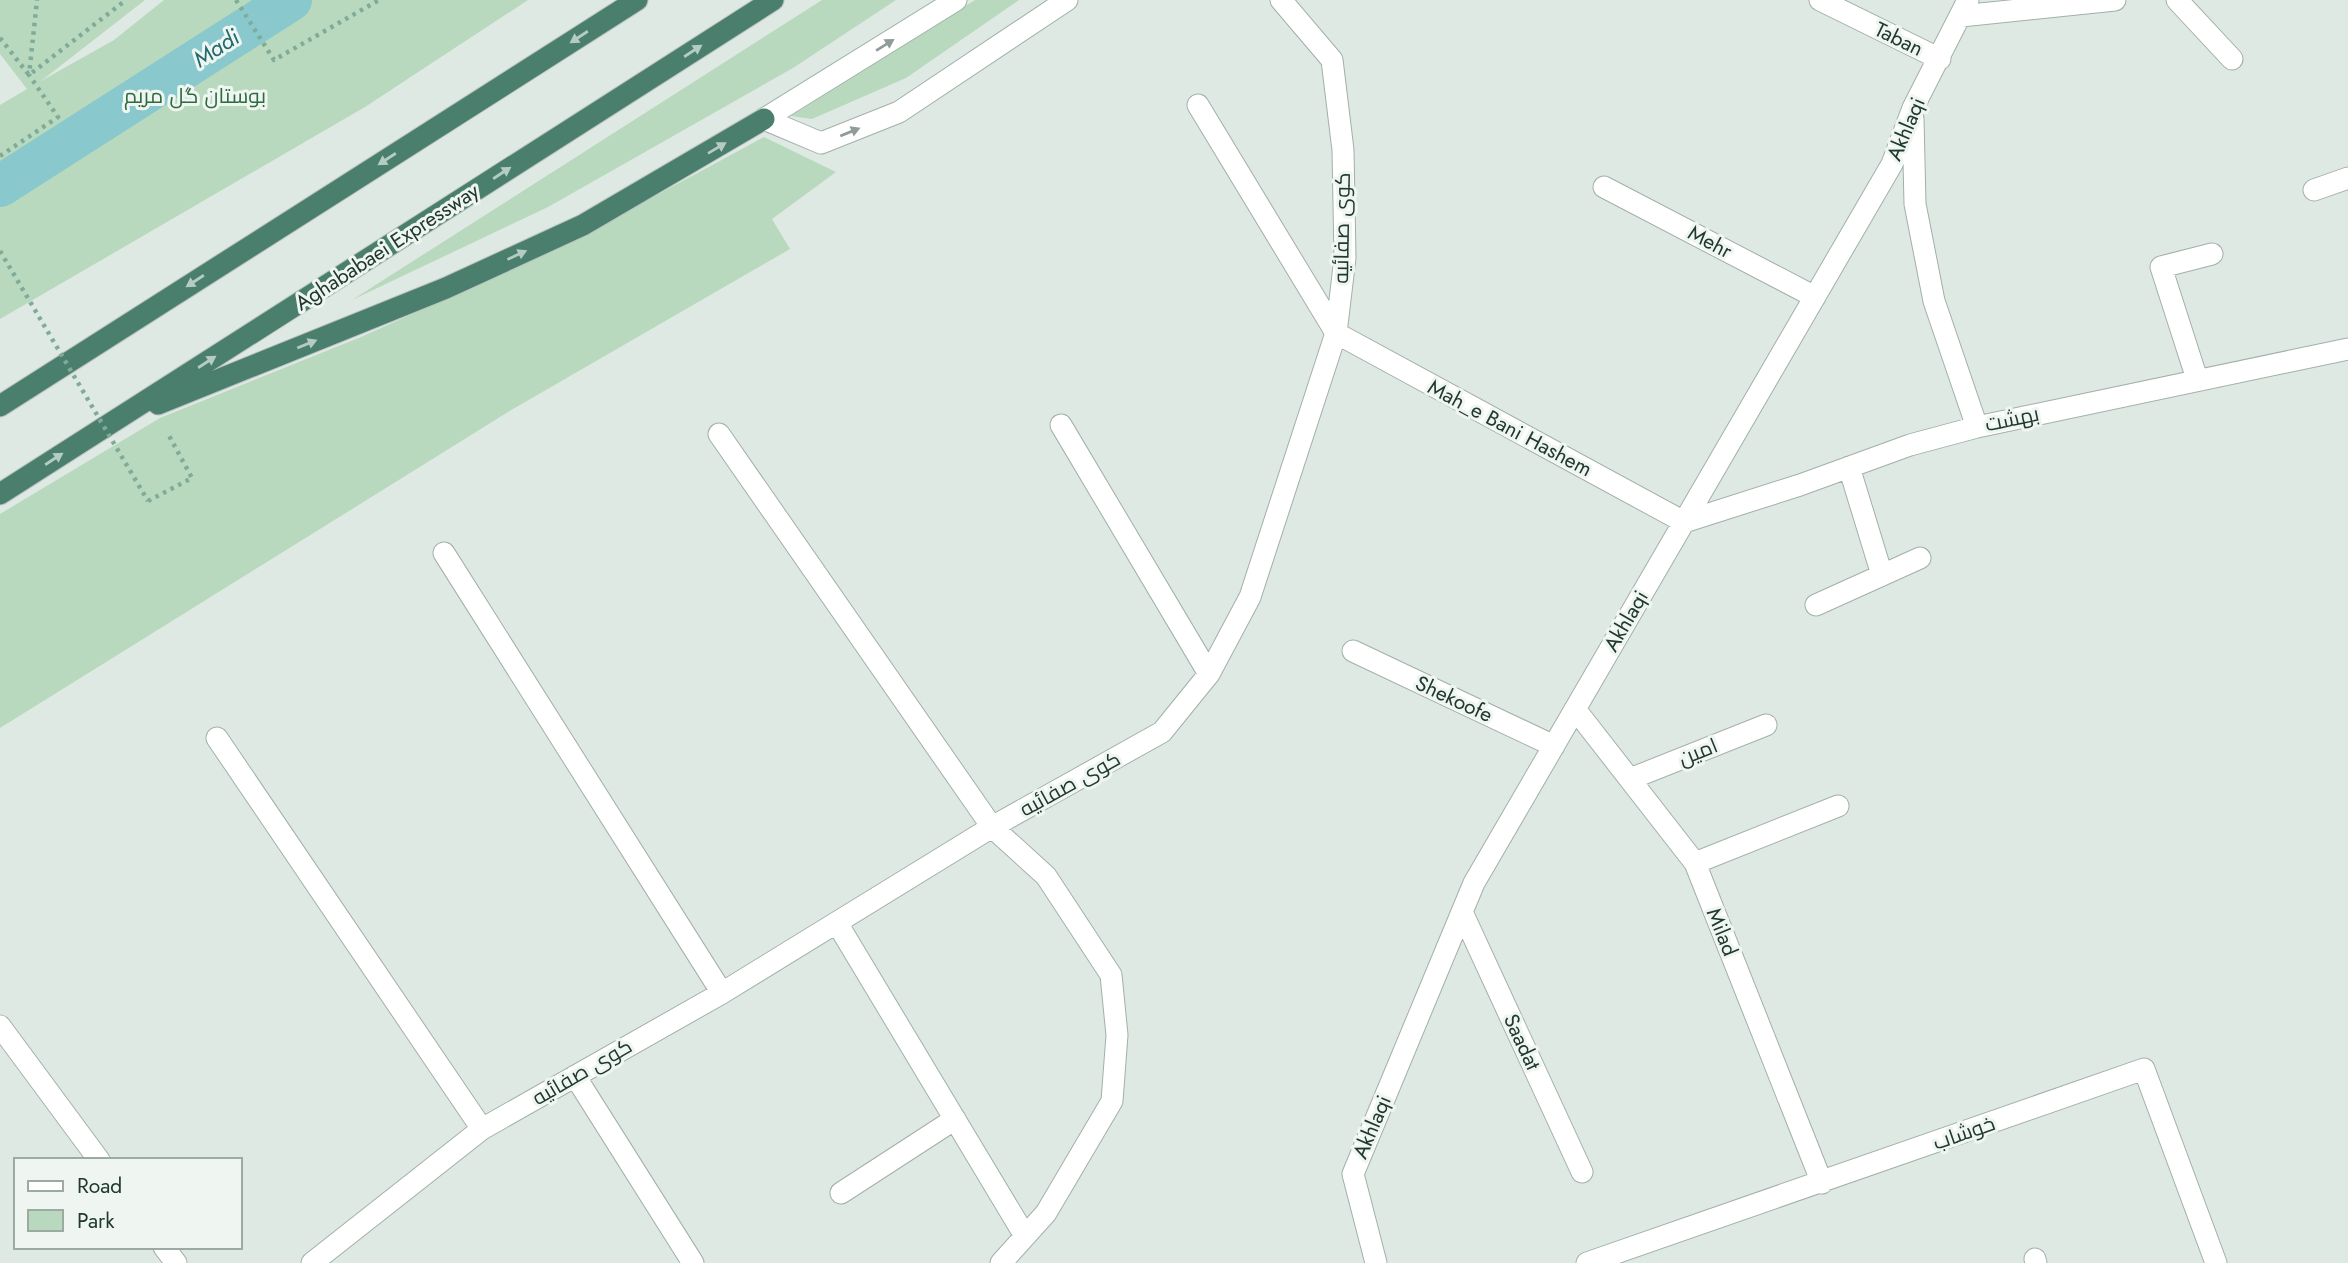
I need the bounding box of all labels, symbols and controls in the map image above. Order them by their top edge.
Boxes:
street label: Taban [1870,14,1928,64]
water label: Madi [186,20,247,76]
one-way arrow [569,30,589,43]
one-way arrow [875,38,894,51]
one-way arrow [684,45,703,58]
park label: بوستان گل مریم [124,81,266,111]
street label: Akhlaqi [1879,93,1933,165]
one-way arrow [839,126,860,137]
one-way arrow [708,142,727,154]
one-way arrow [378,153,397,166]
one-way arrow [492,167,511,180]
street label: کوی صفائیه [1326,172,1358,284]
street label: Aghababaei Expressway [289,176,486,318]
street label: Mehr [1683,218,1738,266]
one-way arrow [507,249,527,261]
one-way arrow [186,275,205,288]
one-way arrow [297,338,318,349]
one-way arrow [197,355,216,368]
street label: Mah_e Bani Hashem [1423,372,1597,484]
street label: بهشت [1982,399,2042,439]
one-way arrow [44,453,64,466]
street label: Akhlaqi [1596,585,1656,657]
street label: Shekoofe [1410,668,1498,730]
street label: امین [1674,731,1722,773]
street label: کوی صفائیه [1014,744,1126,824]
street label: Milad [1699,903,1745,961]
street label: Saadat [1496,1009,1548,1075]
street label: کوی صفائیه [526,1031,638,1113]
street label: Akhlaqi [1345,1091,1399,1163]
street label: خوشاب [1929,1108,1999,1158]
legend [14,1158,242,1249]
text: Road [77,1171,122,1201]
text: Park [77,1206,115,1236]

